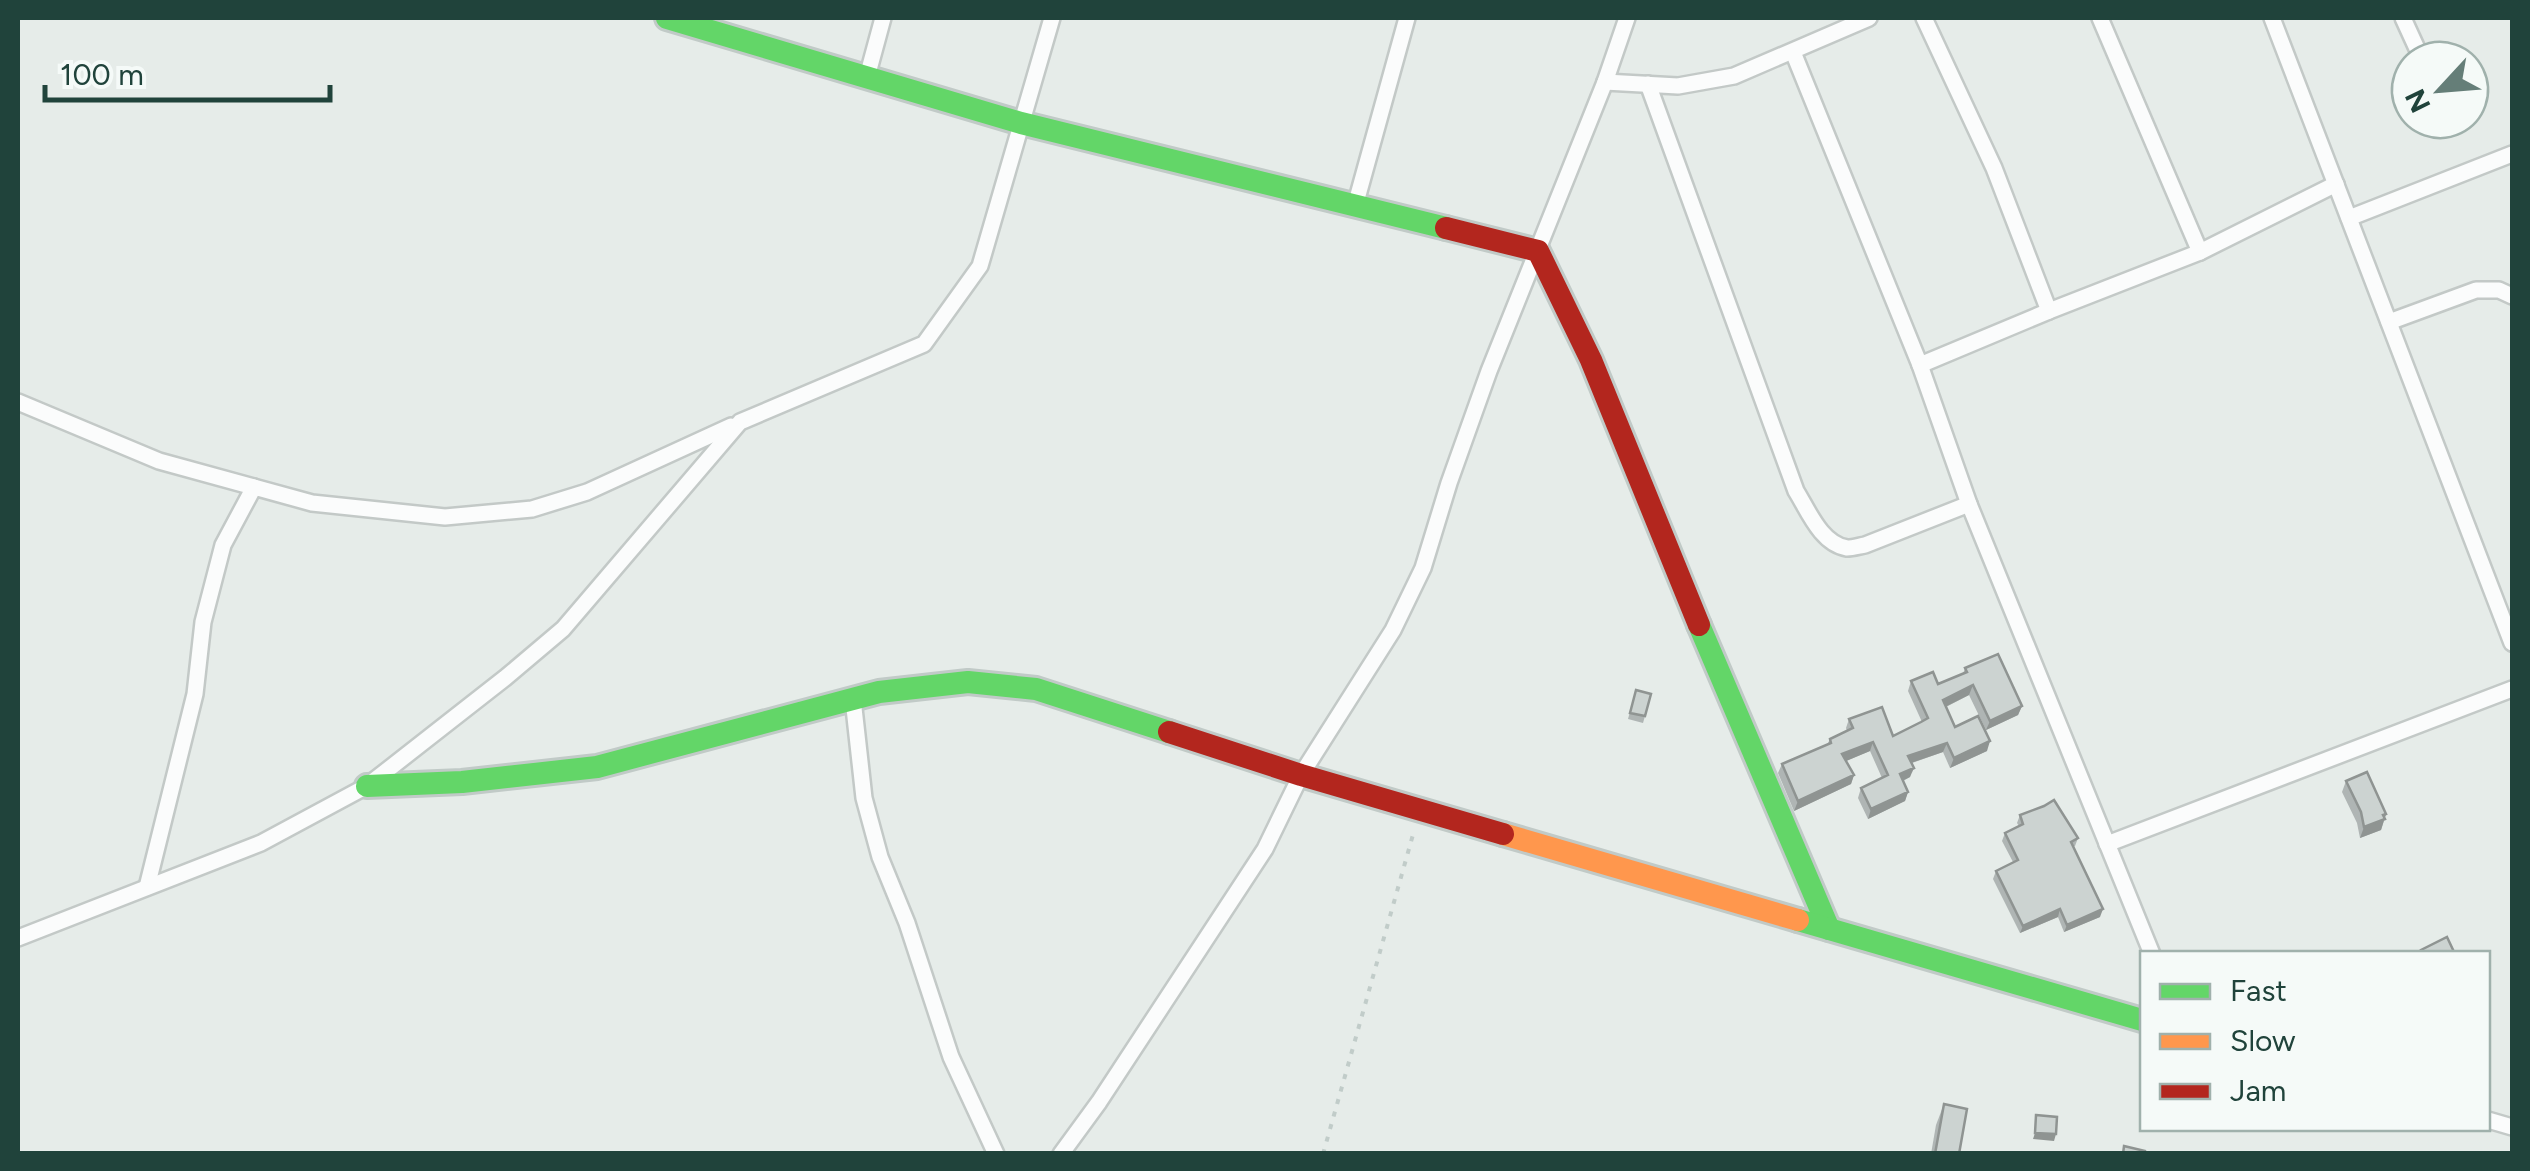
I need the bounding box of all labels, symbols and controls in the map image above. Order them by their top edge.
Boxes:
scale bar [45,40,330,102]
north arrow [2390,40,2490,140]
text: 100 m [60,56,144,93]
text: N [2398,84,2438,118]
legend [2140,951,2490,1131]
text: Fast [2230,972,2287,1009]
text: Slow [2230,1022,2296,1059]
text: Jam [2230,1072,2286,1109]

